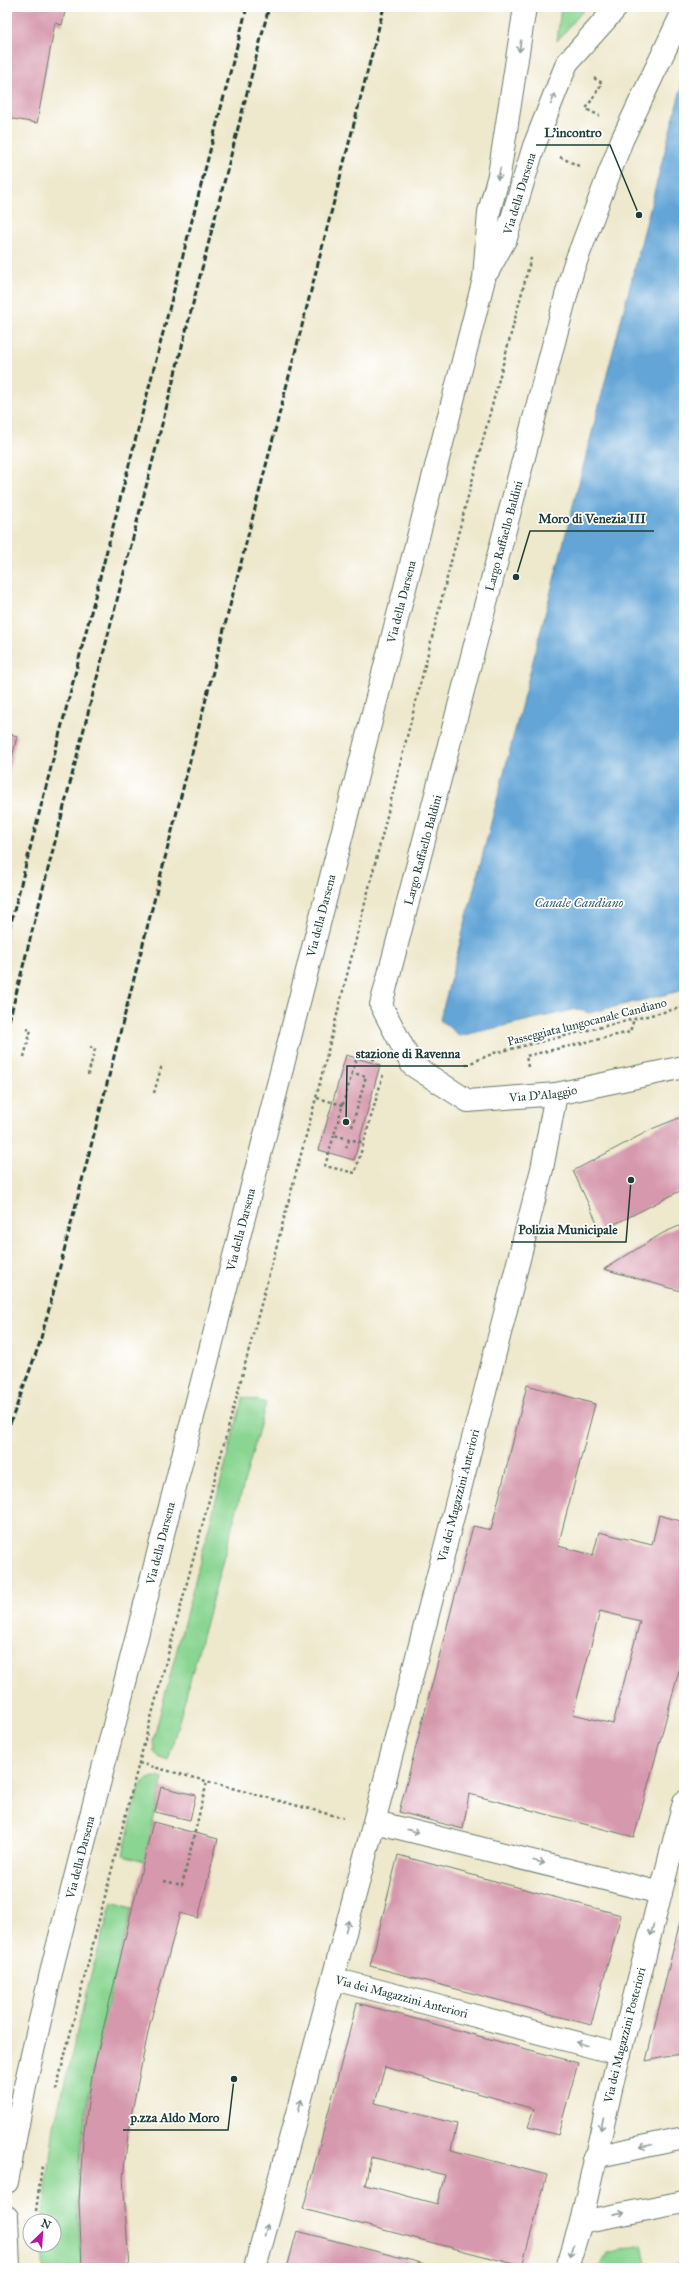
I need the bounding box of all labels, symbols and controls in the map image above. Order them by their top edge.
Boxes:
one-way arrow [516,39,524,52]
one-way arrow [549,94,557,106]
callout: L'incontro [536,120,610,145]
text: L'incontro [544,125,602,141]
street label: Via della Darsena [500,150,539,237]
one-way arrow [494,167,502,180]
street label: Largo Raffaello Baldini [482,478,527,593]
callout: Moro di Venezia III [530,506,654,531]
text: Moro di Venezia III [538,511,646,527]
street label: Via della Darsena [384,558,419,645]
street label: Largo Raffaello Baldini [401,792,446,907]
street label: Via della Darsena [304,872,339,959]
water label: Canale Candiano [535,895,624,911]
street label: Passeggiata lungocanale Candiano [506,995,668,1050]
callout: stazione di Ravenna [347,1041,468,1066]
text: stazione di Ravenna [356,1046,461,1062]
street label: Via D'Alaggio [508,1083,578,1105]
street label: Via della Darsena [223,1186,258,1273]
callout: Polizia Municipale [511,1217,626,1242]
text: Polizia Municipale [518,1222,618,1238]
street label: Via dei Magazzini Anteriori [434,1427,482,1564]
street label: Via della Darsena [143,1500,178,1587]
street label: Via della Darsena [63,1814,98,1901]
one-way arrow [406,1828,419,1835]
one-way arrow [533,1859,546,1867]
one-way arrow [344,1920,352,1933]
one-way arrow [647,1924,655,1937]
street label: Via dei Magazzini Posteriori [601,1965,649,2105]
street label: Via dei Magazzini Anteriori [333,1972,470,2021]
one-way arrow [576,2040,589,2047]
one-way arrow [297,2099,304,2112]
callout: p.zza Aldo Moro [123,2105,228,2130]
text: p.zza Aldo Moro [129,2110,220,2126]
one-way arrow [598,2117,605,2130]
one-way arrow [640,2142,653,2150]
one-way arrow [612,2210,625,2218]
north arrow [22,2213,62,2253]
text: N [39,2217,54,2233]
one-way arrow [263,2224,270,2237]
one-way arrow [568,2244,575,2257]

